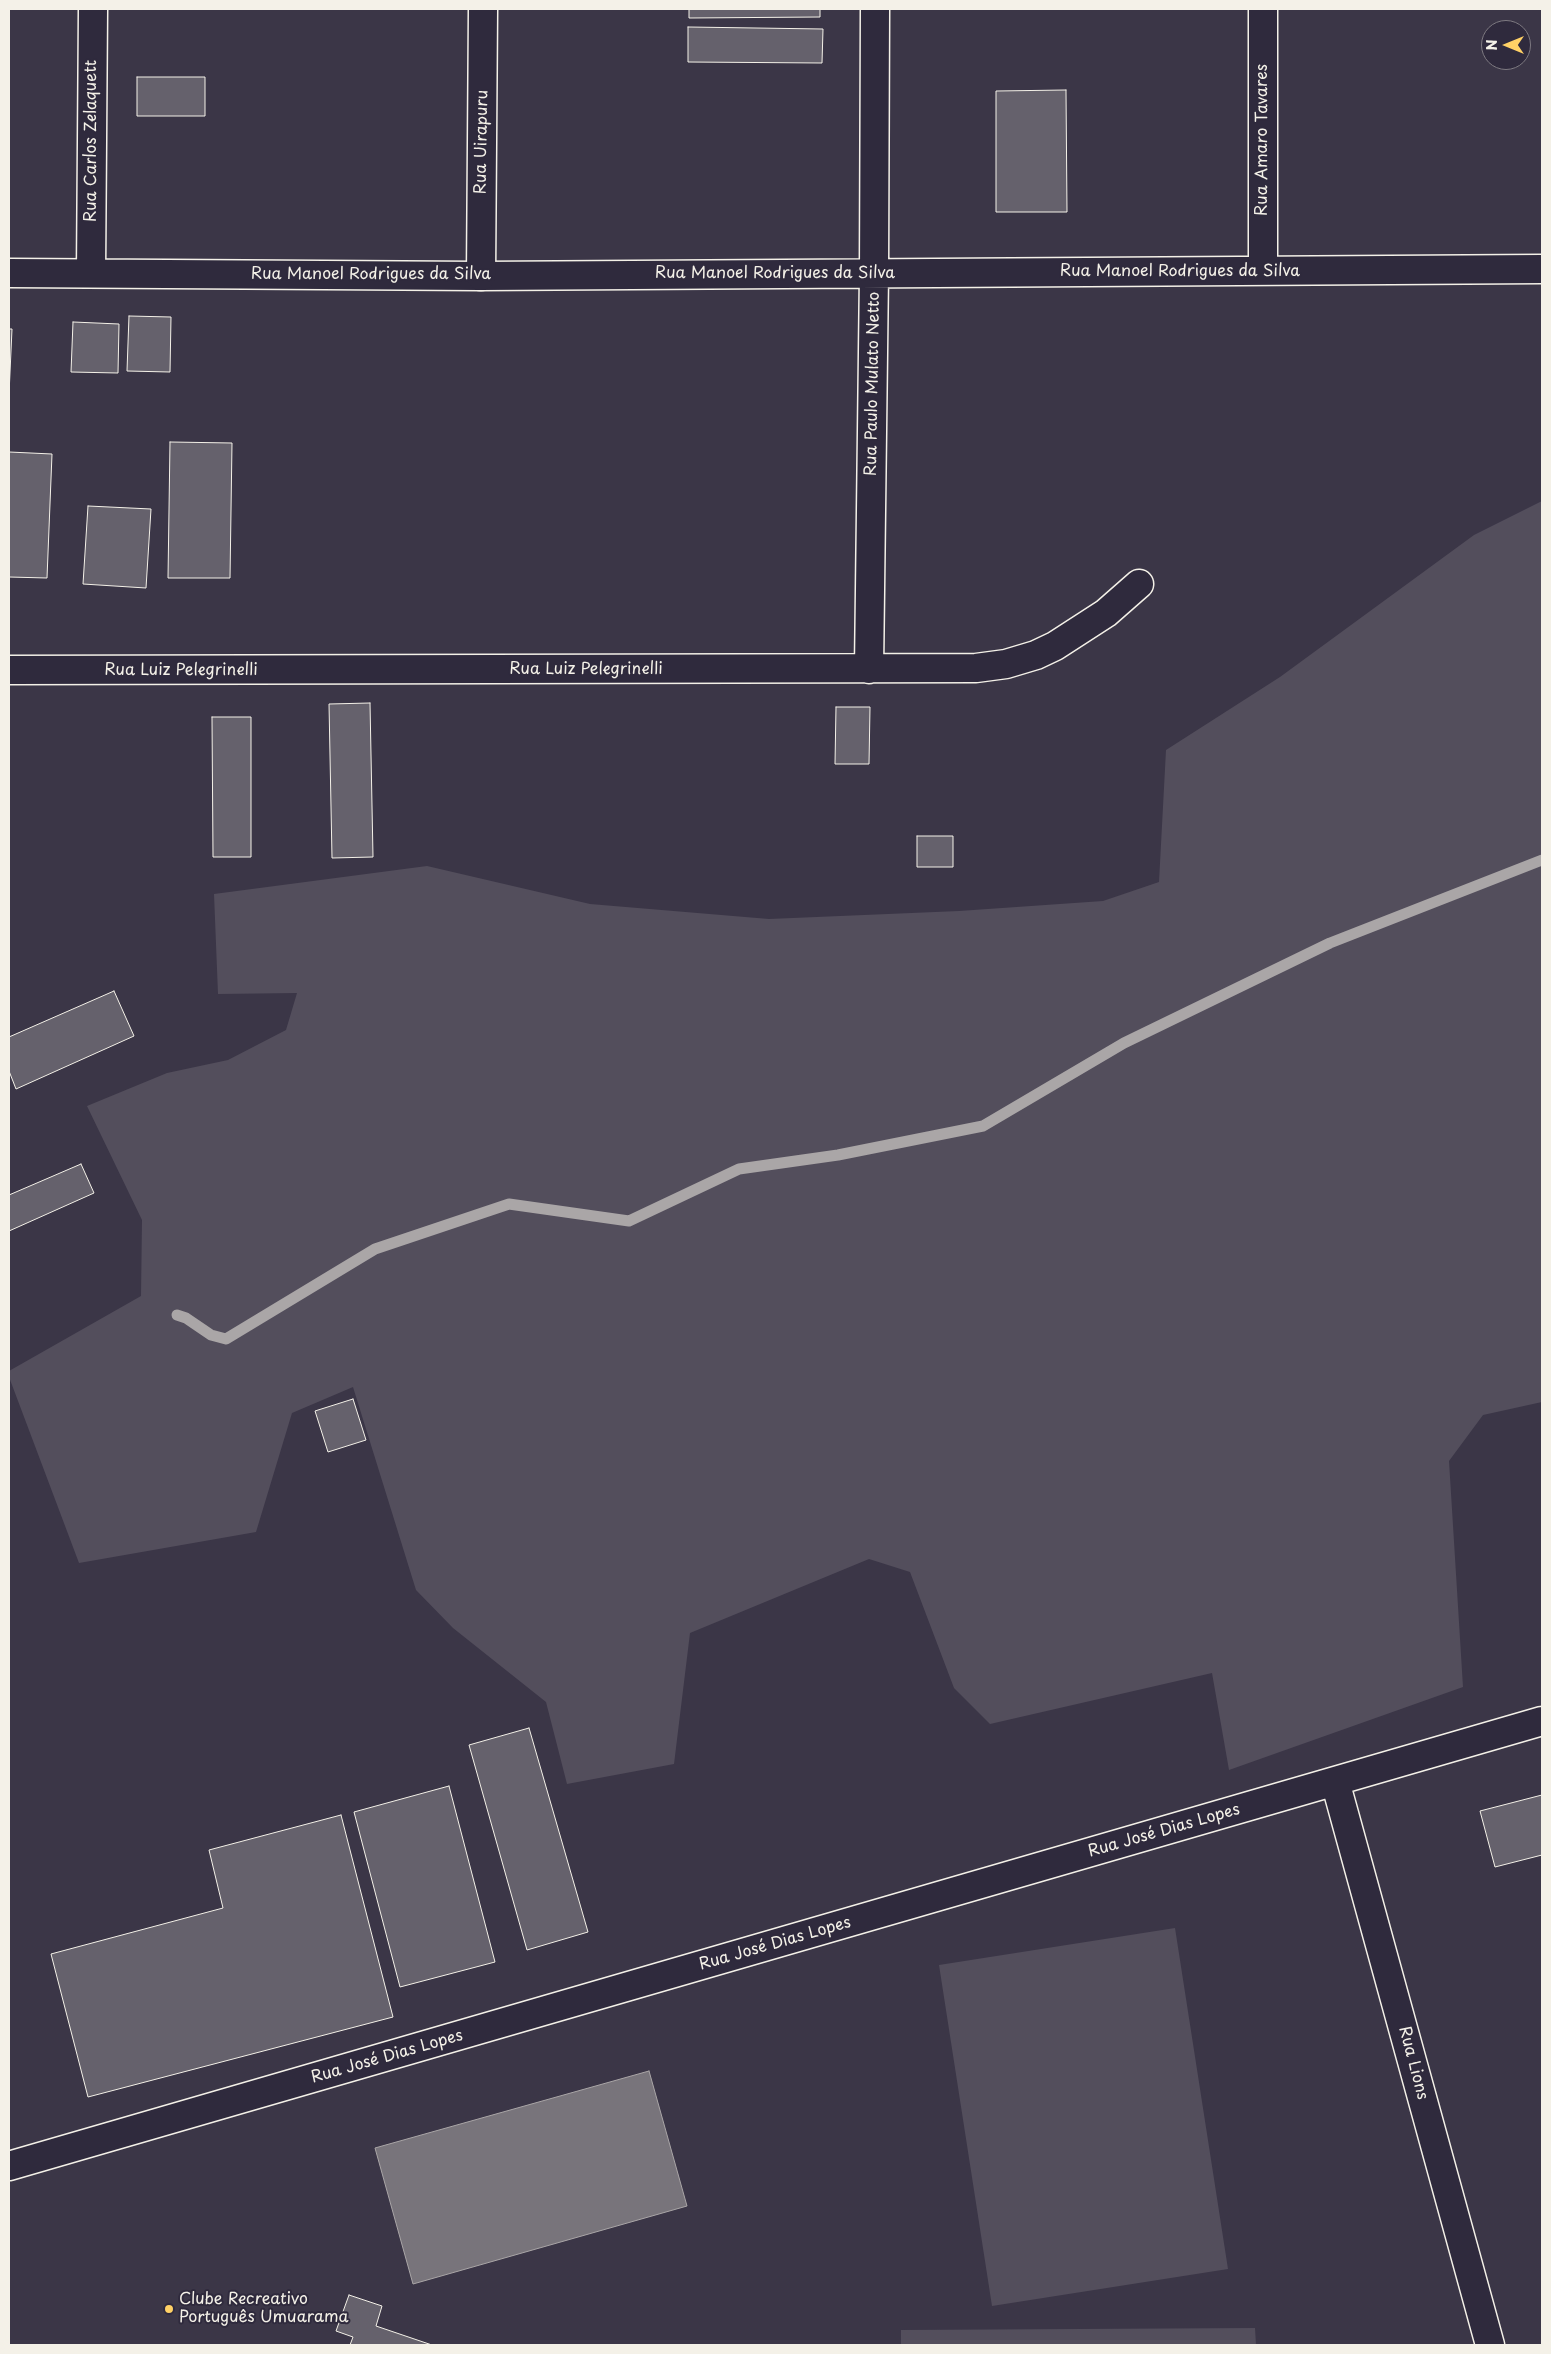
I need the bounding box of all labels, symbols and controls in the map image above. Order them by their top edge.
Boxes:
north arrow [1481,20,1531,70]
text: N [1481,39,1502,51]
street label: Rua Carlos Zelaquett [82,60,102,222]
street label: Rua Amaro Tavares [1253,64,1273,216]
street label: Rua Uirapuru [471,90,493,194]
street label: Rua Manoel Rodrigues da Silva [1060,262,1300,282]
street label: Rua Manoel Rodrigues da Silva [655,264,895,284]
street label: Rua Manoel Rodrigues da Silva [251,265,491,285]
street label: Rua Paulo Mulato Netto [862,292,884,476]
street label: Rua Luiz Pelegrinelli [509,660,663,680]
street label: Rua Luiz Pelegrinelli [104,661,258,681]
street label: Rua José Dias Lopes [1086,1800,1242,1862]
street label: Rua José Dias Lopes [697,1913,853,1975]
street label: Rua Lions [1394,2024,1432,2102]
street label: Rua José Dias Lopes [309,2026,465,2088]
place label: Clube Recreativo Português Umuarama [179,2290,348,2328]
marker: Clube Recreativo Português Umuarama [163,2303,175,2315]

